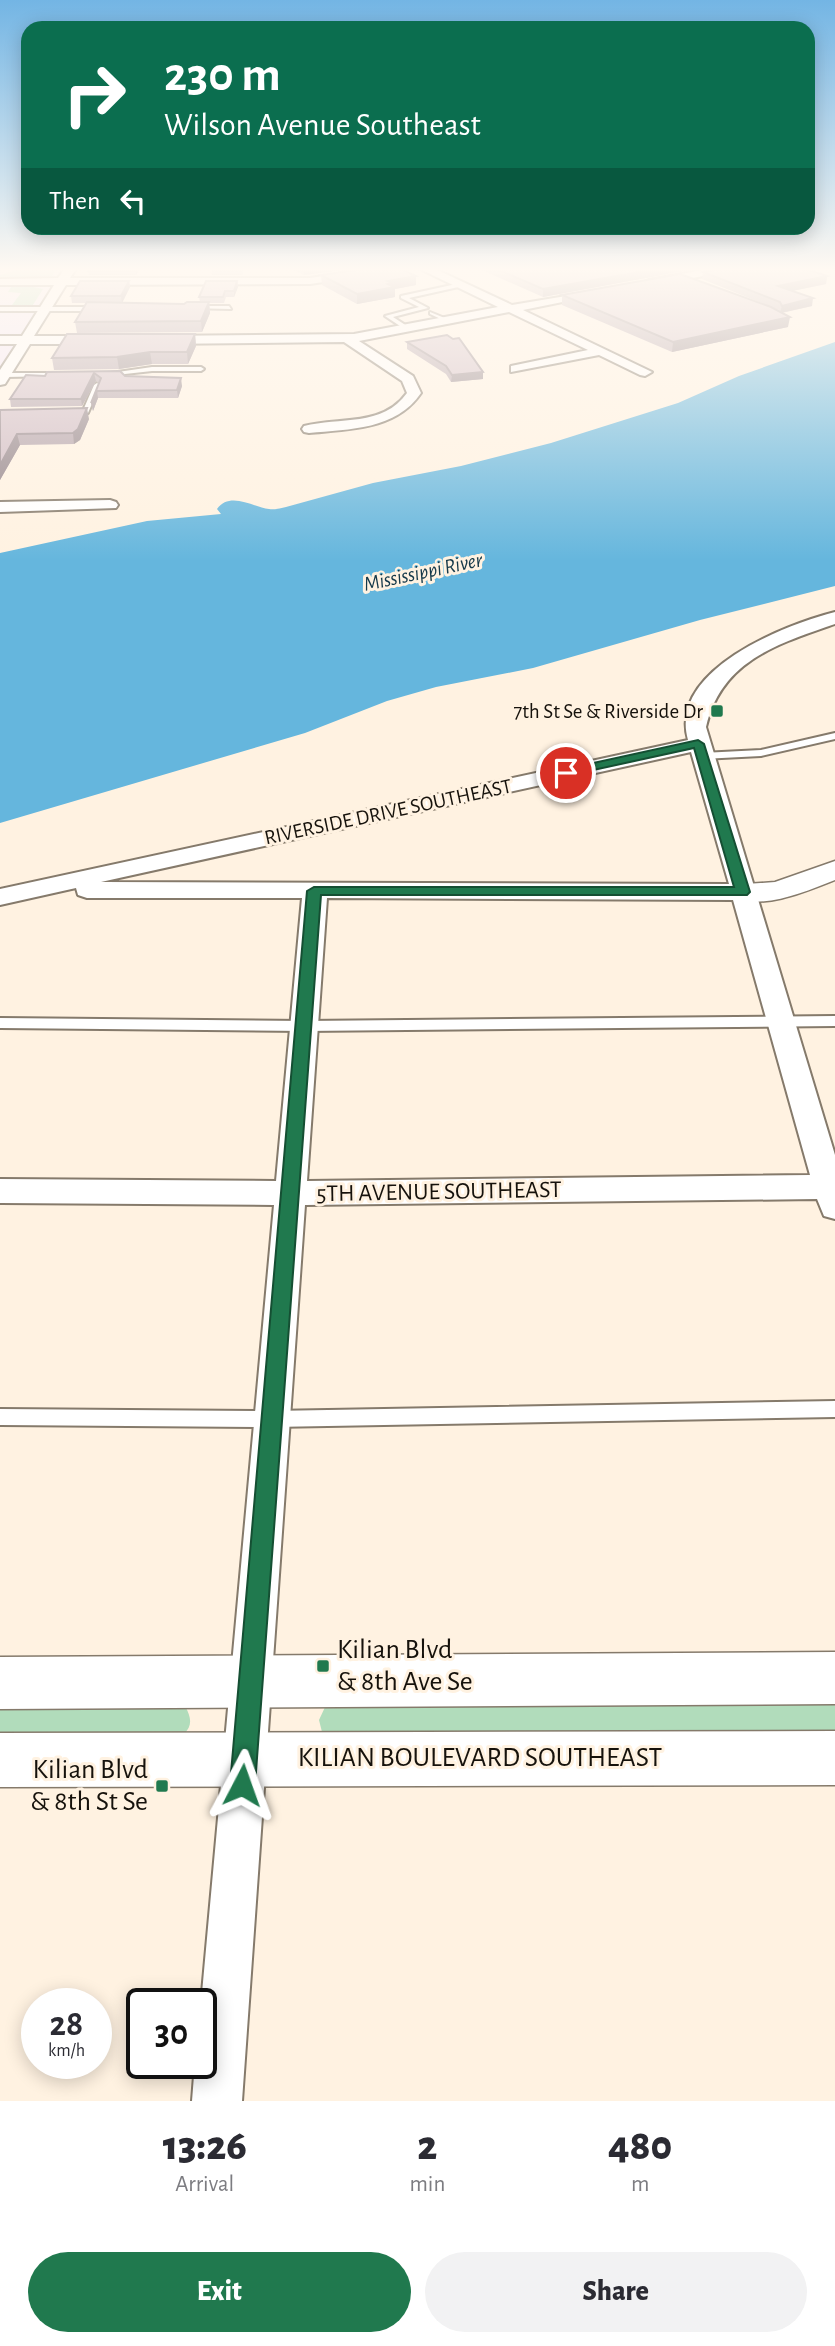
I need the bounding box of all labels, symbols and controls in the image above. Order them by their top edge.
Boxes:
icon: right [49,49,140,140]
text: 230 m [164,51,281,100]
text: Wilson Avenue Southeast [164,109,481,141]
icon: left [114,182,152,220]
text: Then [49,188,100,214]
water label: Mississippi River [362,549,486,596]
place label: 7th St Se & Riverside Dr [513,701,703,722]
marker: 7th St Se & Riverside Dr [709,703,725,719]
pin [536,743,596,803]
icon: arrive [547,754,585,792]
street label: RIVERSIDE DRIVE SOUTHEAST [262,775,514,849]
street label: 5TH AVENUE SOUTHEAST [316,1178,562,1206]
place label: Kilian Blvd & 8th Ave Se [337,1636,473,1696]
marker: Kilian Blvd & 8th Ave Se [315,1658,331,1674]
street label: KILIAN BOULEVARD SOUTHEAST [298,1744,663,1772]
position arrow [205,1748,279,1822]
place label: Kilian Blvd & 8th St Se [30,1756,148,1816]
marker: Kilian Blvd & 8th St Se [154,1778,170,1794]
speed limit sign: 30 [126,1988,217,2079]
text: 28 [50,2007,83,2042]
text: km/h [48,2042,85,2060]
text: 13:26 [163,2125,247,2167]
text: 2 [417,2125,437,2167]
text: 480 [608,2125,672,2167]
text: Arrival [175,2173,234,2196]
text: min [409,2173,445,2196]
text: m [631,2173,649,2196]
button: Exit [28,2252,411,2332]
button: Share [425,2252,807,2332]

